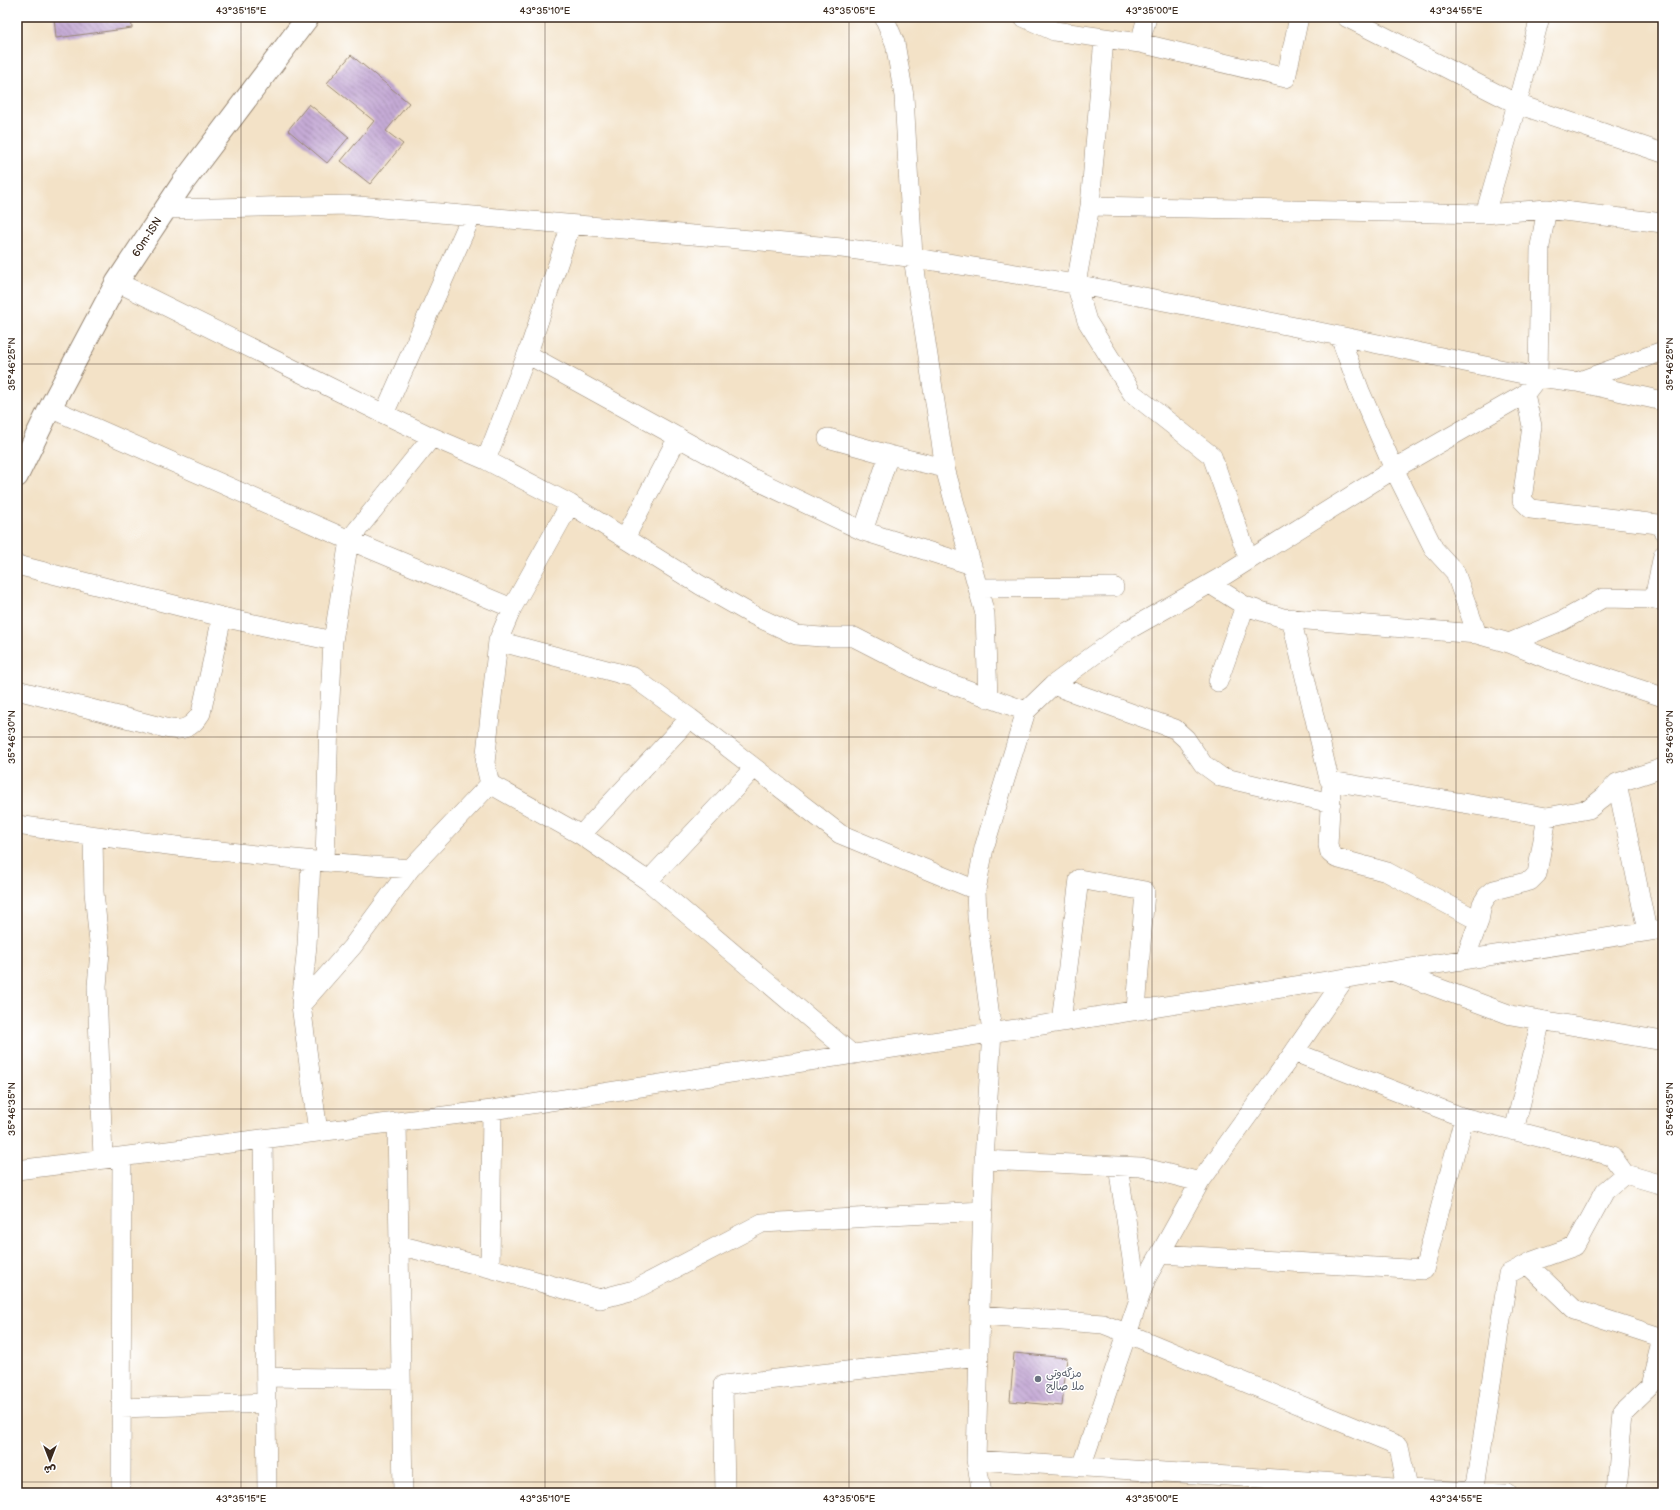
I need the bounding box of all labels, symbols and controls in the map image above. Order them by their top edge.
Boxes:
text: 43°35'15"E [216,5,267,17]
text: 43°35'10"E [520,5,571,17]
text: 43°35'05"E [823,5,876,17]
text: 43°35'00"E [1126,5,1179,17]
text: 43°34'55"E [1430,5,1483,17]
street label: 60m-ISN [129,215,165,259]
text: 35°46'25"N [6,337,18,391]
text: 35°46'25"N [1664,337,1676,391]
text: 35°46'30"N [6,710,18,764]
text: 35°46'30"N [1664,710,1676,764]
text: 35°46'35"N [6,1082,18,1136]
text: 35°46'35"N [1664,1082,1676,1136]
place label: مزگه‌وتی ملا صالح [1046,1367,1084,1394]
marker: مزگه‌وتی ملا صالح [1033,1374,1043,1384]
north arrow [30,1440,70,1480]
text: ش [44,1463,56,1476]
text: 43°35'15"E [216,1493,267,1505]
text: 43°35'10"E [520,1493,571,1505]
text: 43°35'05"E [823,1493,876,1505]
text: 43°35'00"E [1126,1493,1179,1505]
text: 43°34'55"E [1430,1493,1483,1505]

